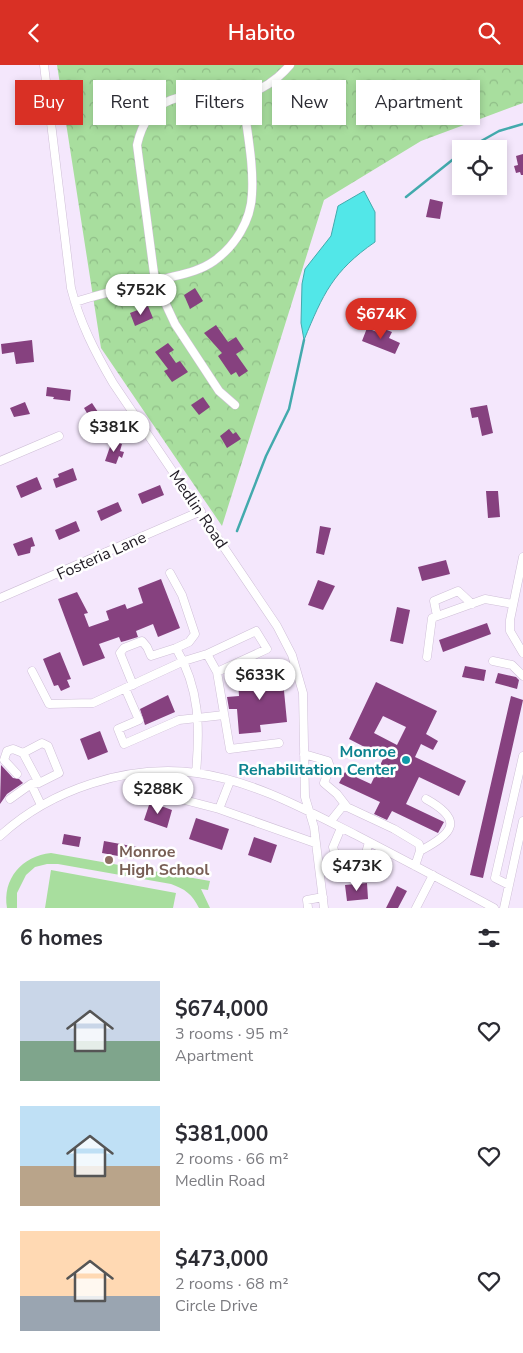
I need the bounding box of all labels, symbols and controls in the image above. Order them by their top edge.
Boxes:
text: Habito [228,18,295,48]
icon: back [20,19,48,47]
icon: search [475,19,503,47]
chip: Buy [15,80,83,125]
chip: Rent [93,80,166,125]
chip: Filters [176,80,262,125]
chip: New [272,80,346,125]
chip: Apartment [356,80,480,125]
map controls [452,140,507,195]
button: locate [452,140,507,195]
pin: $752K [106,273,176,316]
text: $752K [116,279,166,301]
pin: $674K [346,297,416,340]
text: $674K [356,303,406,325]
pin: $381K [79,411,149,453]
text: $381K [89,416,139,438]
street label: Medlin Road [164,466,233,553]
street label: Fosteria Lane [53,526,150,585]
pin: $633K [225,659,295,701]
text: $633K [235,664,285,686]
place label: Monroe Rehabilitation Center [238,741,397,781]
marker: Monroe Rehabilitation Center [400,754,412,766]
pin: $288K [123,773,193,815]
text: $288K [133,778,183,800]
place label: Monroe High School [119,841,209,881]
pin: $473K [322,849,392,892]
marker: Monroe High School [103,854,115,866]
text: $473K [332,855,382,877]
text: 6 homes [20,924,103,952]
icon: filters [475,924,503,952]
text: $674,000 [175,995,268,1023]
icon: home [60,1001,120,1061]
icon: heart [475,1017,503,1045]
text: 3 rooms · 95 m² [175,1023,288,1045]
text: Apartment [175,1045,253,1067]
text: $381,000 [175,1120,268,1148]
icon: home [60,1126,120,1186]
icon: heart [475,1142,503,1170]
text: 2 rooms · 66 m² [175,1148,288,1170]
text: Medlin Road [175,1170,265,1192]
text: $473,000 [175,1245,268,1273]
icon: home [60,1251,120,1311]
icon: heart [475,1267,503,1295]
text: 2 rooms · 68 m² [175,1273,288,1295]
text: Circle Drive [175,1295,258,1317]

